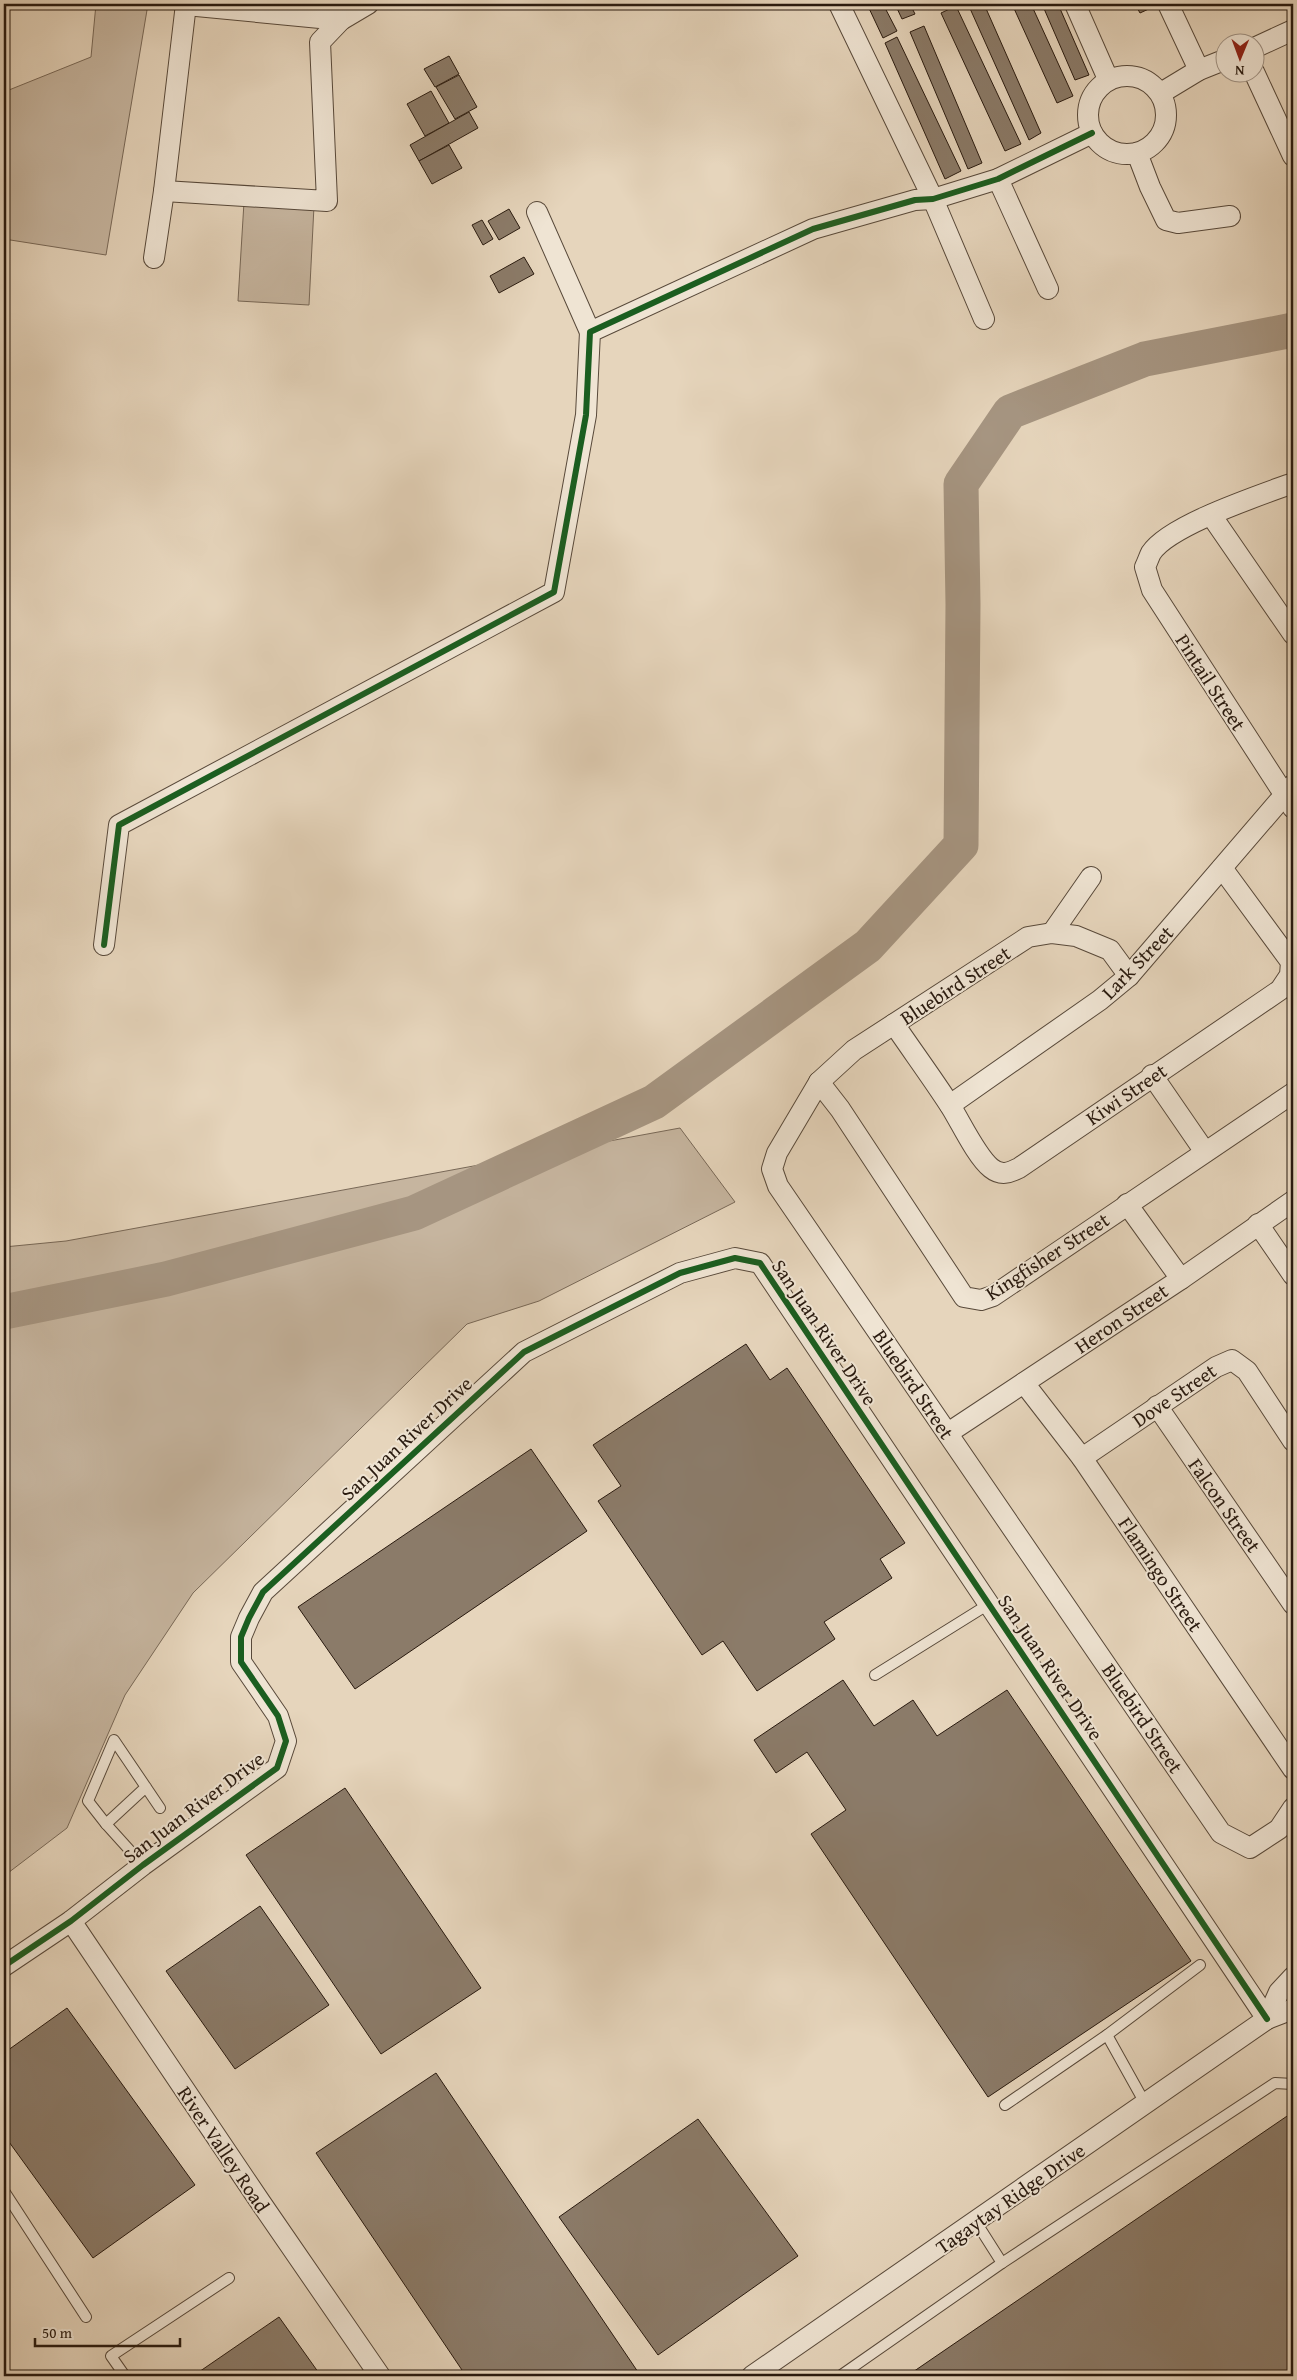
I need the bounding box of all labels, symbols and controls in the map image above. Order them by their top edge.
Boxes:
north arrow [1214,32,1264,82]
text: N [1234,61,1245,81]
street label: Pintail Street [1169,628,1253,736]
street label: Lark Street [1094,919,1180,1005]
street label: Bluebird Street [894,938,1016,1032]
street label: Kiwi Street [1080,1056,1172,1132]
street label: Kingfisher Street [979,1205,1115,1307]
street label: San Juan River Drive [765,1253,885,1411]
street label: Heron Street [1069,1276,1173,1360]
street label: Bluebird Street [867,1323,961,1445]
street label: Dove Street [1126,1356,1222,1434]
street label: San Juan River Drive [334,1369,478,1507]
street label: Falcon Street [1182,1452,1268,1558]
street label: Flamingo Street [1112,1511,1210,1637]
street label: San Juan River Drive [991,1588,1111,1746]
street label: Bluebird Street [1096,1657,1190,1779]
street label: San Juan River Drive [116,1744,270,1870]
street label: River Valley Road [171,2080,277,2218]
street label: Tagaytay Ridge Drive [929,2135,1091,2261]
scale bar [35,2315,180,2347]
text: 50 m [42,2322,73,2343]

